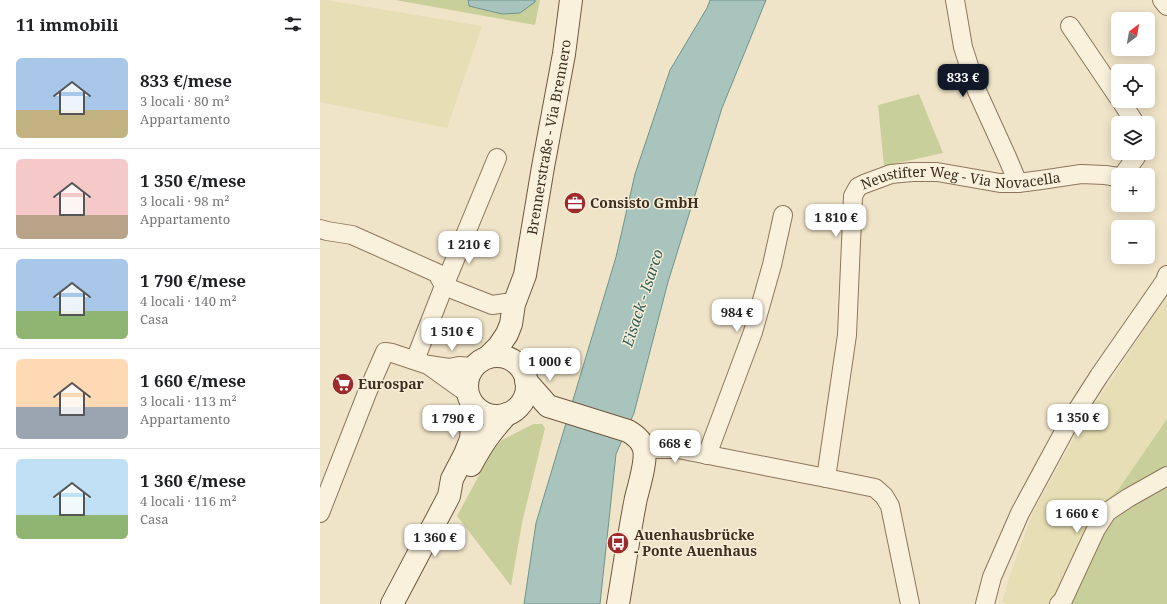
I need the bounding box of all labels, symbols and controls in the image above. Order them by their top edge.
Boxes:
north arrow [1111,12,1155,56]
map controls [1111,12,1155,264]
text: 11 immobili [16,13,119,36]
icon: filters [282,13,304,35]
street label: Brennerstraße - Via Brennero [522,38,575,236]
pin: 833 € [935,64,991,98]
button: locate [1111,64,1155,108]
text: 833 € [947,68,979,86]
text: 833 €/mese [140,69,232,92]
icon: home [48,74,96,122]
text: 3 locali · 80 m² [140,92,230,110]
text: Appartamento [140,110,230,128]
button: layers [1111,116,1155,160]
street label: Neustifter Weg - Via Novacella [858,162,1062,193]
button: + [1111,168,1155,212]
text: 1 350 €/mese [140,169,246,192]
icon: home [48,175,96,223]
office icon: Consisto GmbH [562,190,588,216]
text: 3 locali · 98 m² [140,192,230,210]
place label: Consisto GmbH [590,193,699,212]
pin: 1 810 € [799,204,873,238]
text: 1 810 € [814,208,858,226]
text: Appartamento [140,210,230,228]
button: − [1111,220,1155,264]
pin: 1 210 € [432,231,506,265]
text: 1 210 € [447,235,491,253]
water label: Eisack - Isarco [617,246,667,350]
text: 1 790 €/mese [140,269,246,292]
icon: home [48,275,96,323]
text: 4 locali · 140 m² [140,292,237,310]
pin: 984 € [709,299,765,333]
text: 984 € [721,303,753,321]
text: Casa [140,310,168,328]
pin: 1 510 € [415,318,489,352]
text: 1 510 € [430,322,474,340]
pin: 1 000 € [513,348,587,382]
text: 1 000 € [528,352,572,370]
text: 1 660 €/mese [140,369,246,392]
supermarket icon: Eurospar [330,371,356,397]
place label: Eurospar [358,374,425,393]
icon: home [48,375,96,423]
text: 3 locali · 113 m² [140,392,237,410]
pin: 1 350 € [1041,404,1115,438]
pin: 1 790 € [416,405,490,439]
text: 1 350 € [1056,408,1100,426]
text: 1 790 € [431,409,475,427]
text: Appartamento [140,410,230,428]
pin: 668 € [647,430,703,464]
text: 668 € [659,434,691,452]
text: 1 360 €/mese [140,469,246,492]
icon: home [48,475,96,523]
text: 4 locali · 116 m² [140,492,237,510]
pin: 1 660 € [1040,500,1114,534]
text: 1 660 € [1055,504,1099,522]
text: Casa [140,510,168,528]
pin: 1 360 € [398,524,472,558]
place label: Auenhausbrücke - Ponte Auenhaus [634,525,757,560]
text: 1 360 € [413,528,457,546]
bus stop icon: Auenhausbrücke - Ponte Auenhaus [605,530,631,556]

